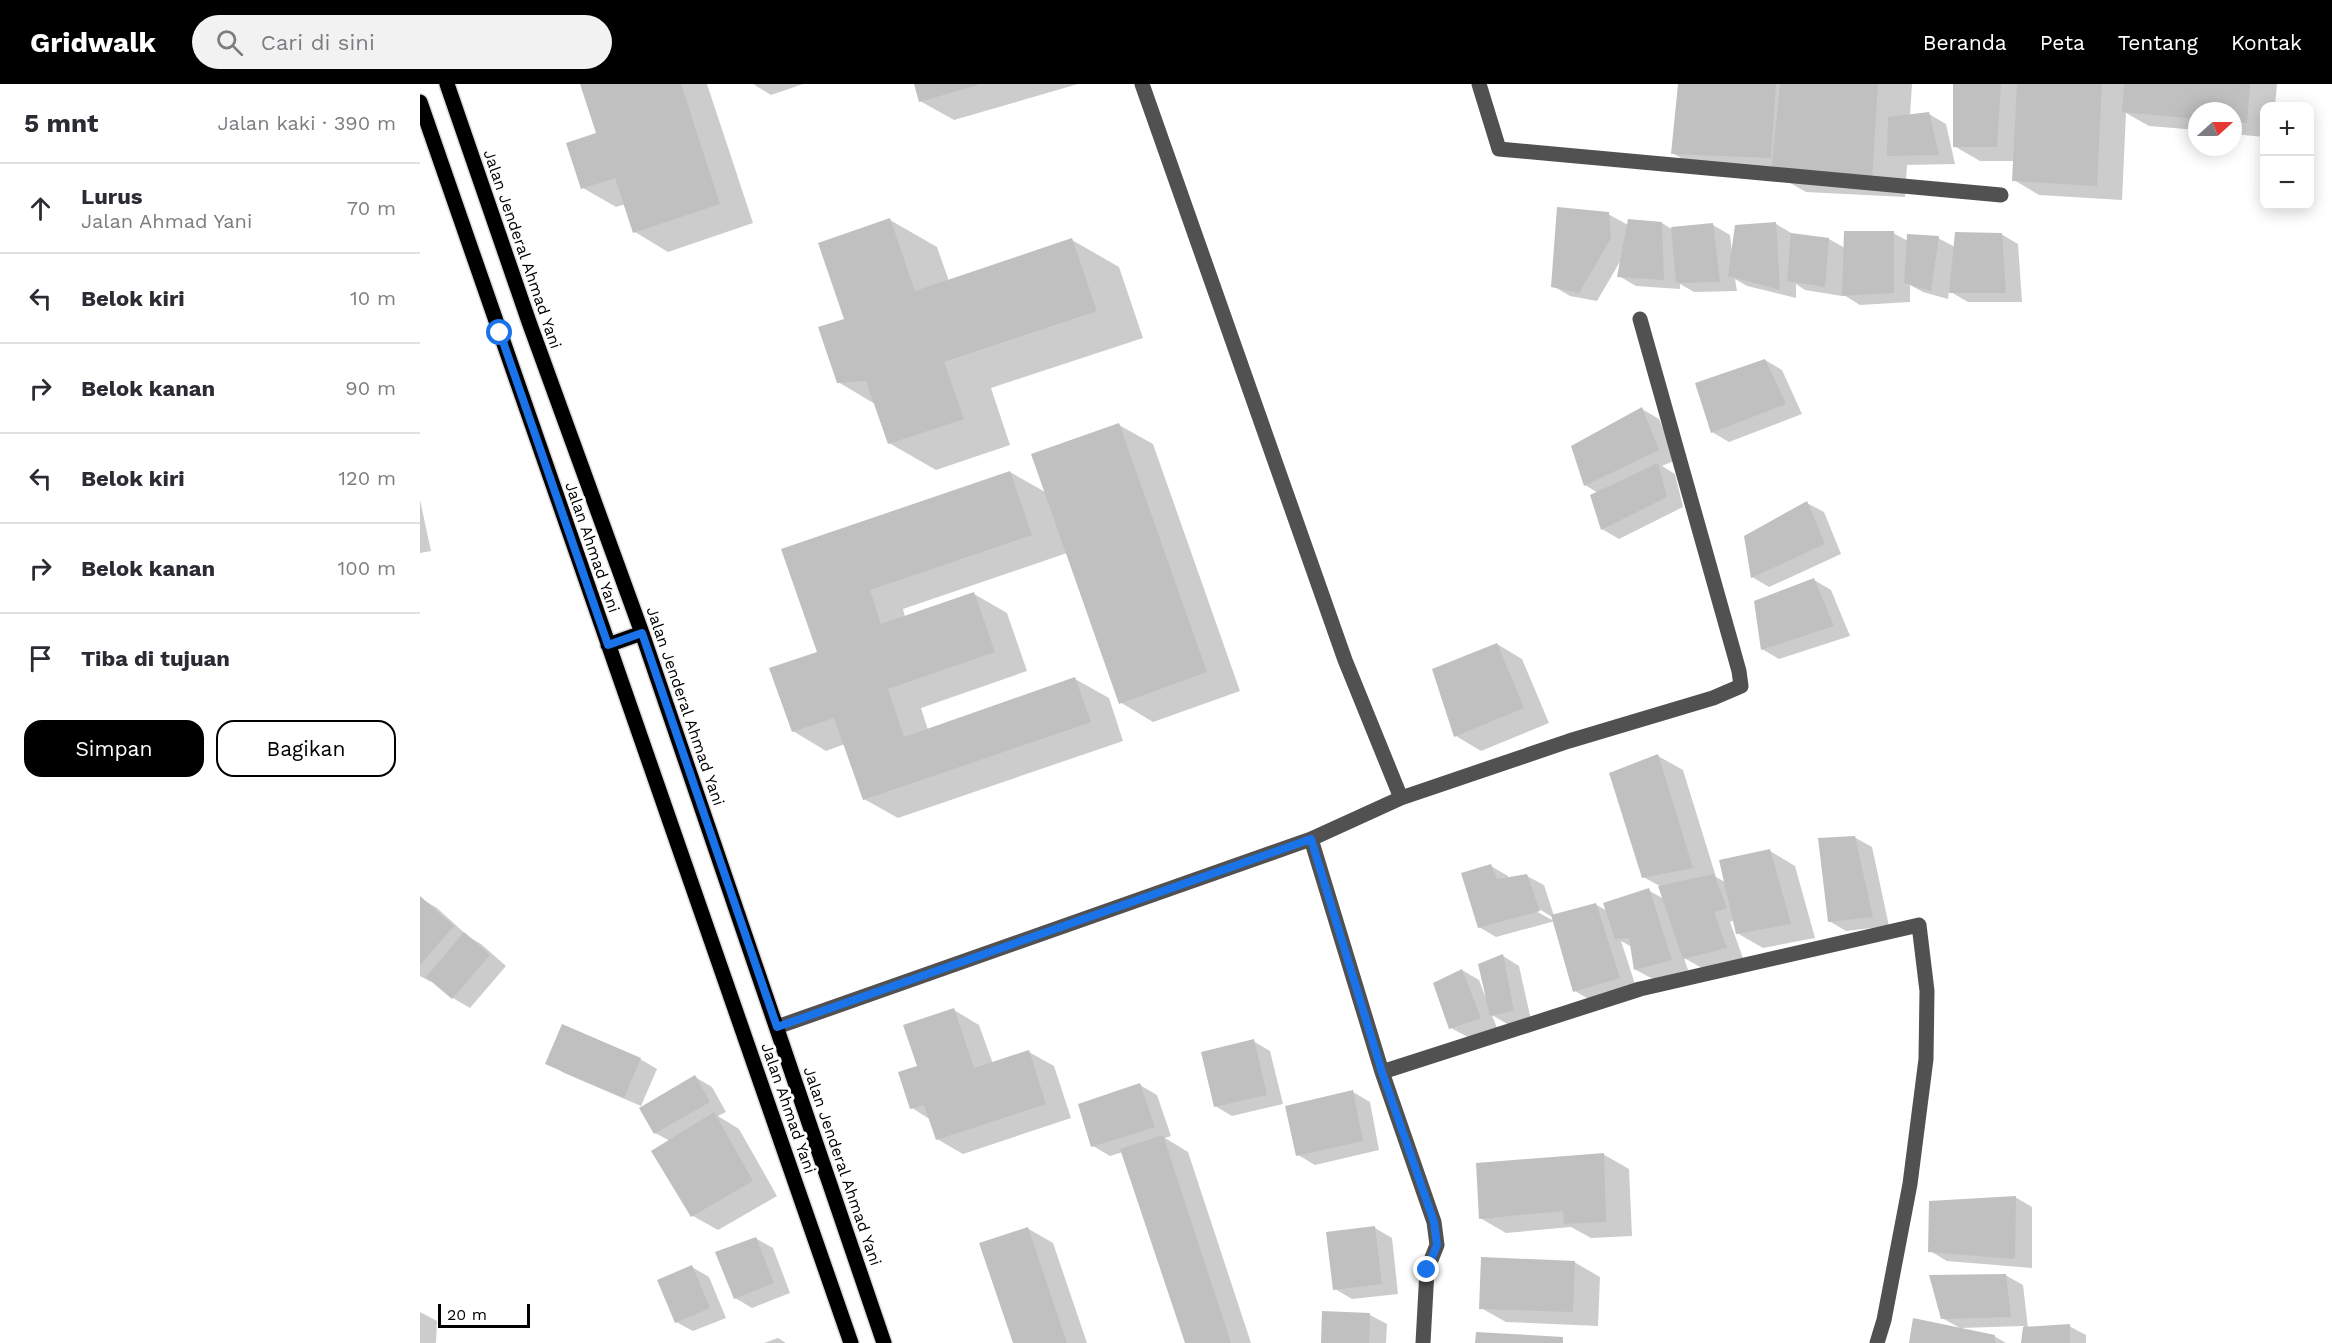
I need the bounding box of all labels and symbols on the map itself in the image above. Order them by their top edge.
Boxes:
north arrow [2188,102,2242,156]
street label: Jalan Jenderal Ahmad Yani [479,147,566,351]
route start [486,319,512,345]
street label: Jalan Ahmad Yani [561,479,624,615]
street label: Jalan Jenderal Ahmad Yani [642,604,729,808]
street label: Jalan Ahmad Yani [757,1040,820,1176]
street label: Jalan Jenderal Ahmad Yani [799,1064,886,1268]
route end [1413,1256,1439,1282]
scale bar [438,1301,530,1328]

